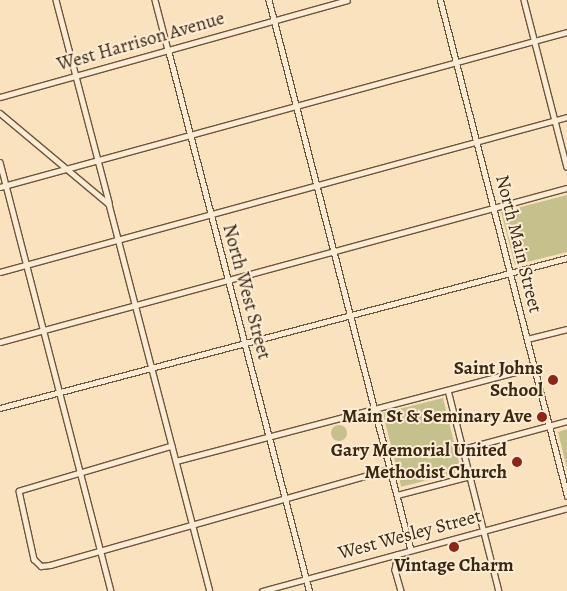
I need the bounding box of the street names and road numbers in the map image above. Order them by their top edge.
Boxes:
street label: West Harrison Avenue [55,7,227,77]
street label: North Main Street [490,173,546,315]
street label: North West Street [217,222,275,362]
street label: West Wesley Street [336,505,484,565]

